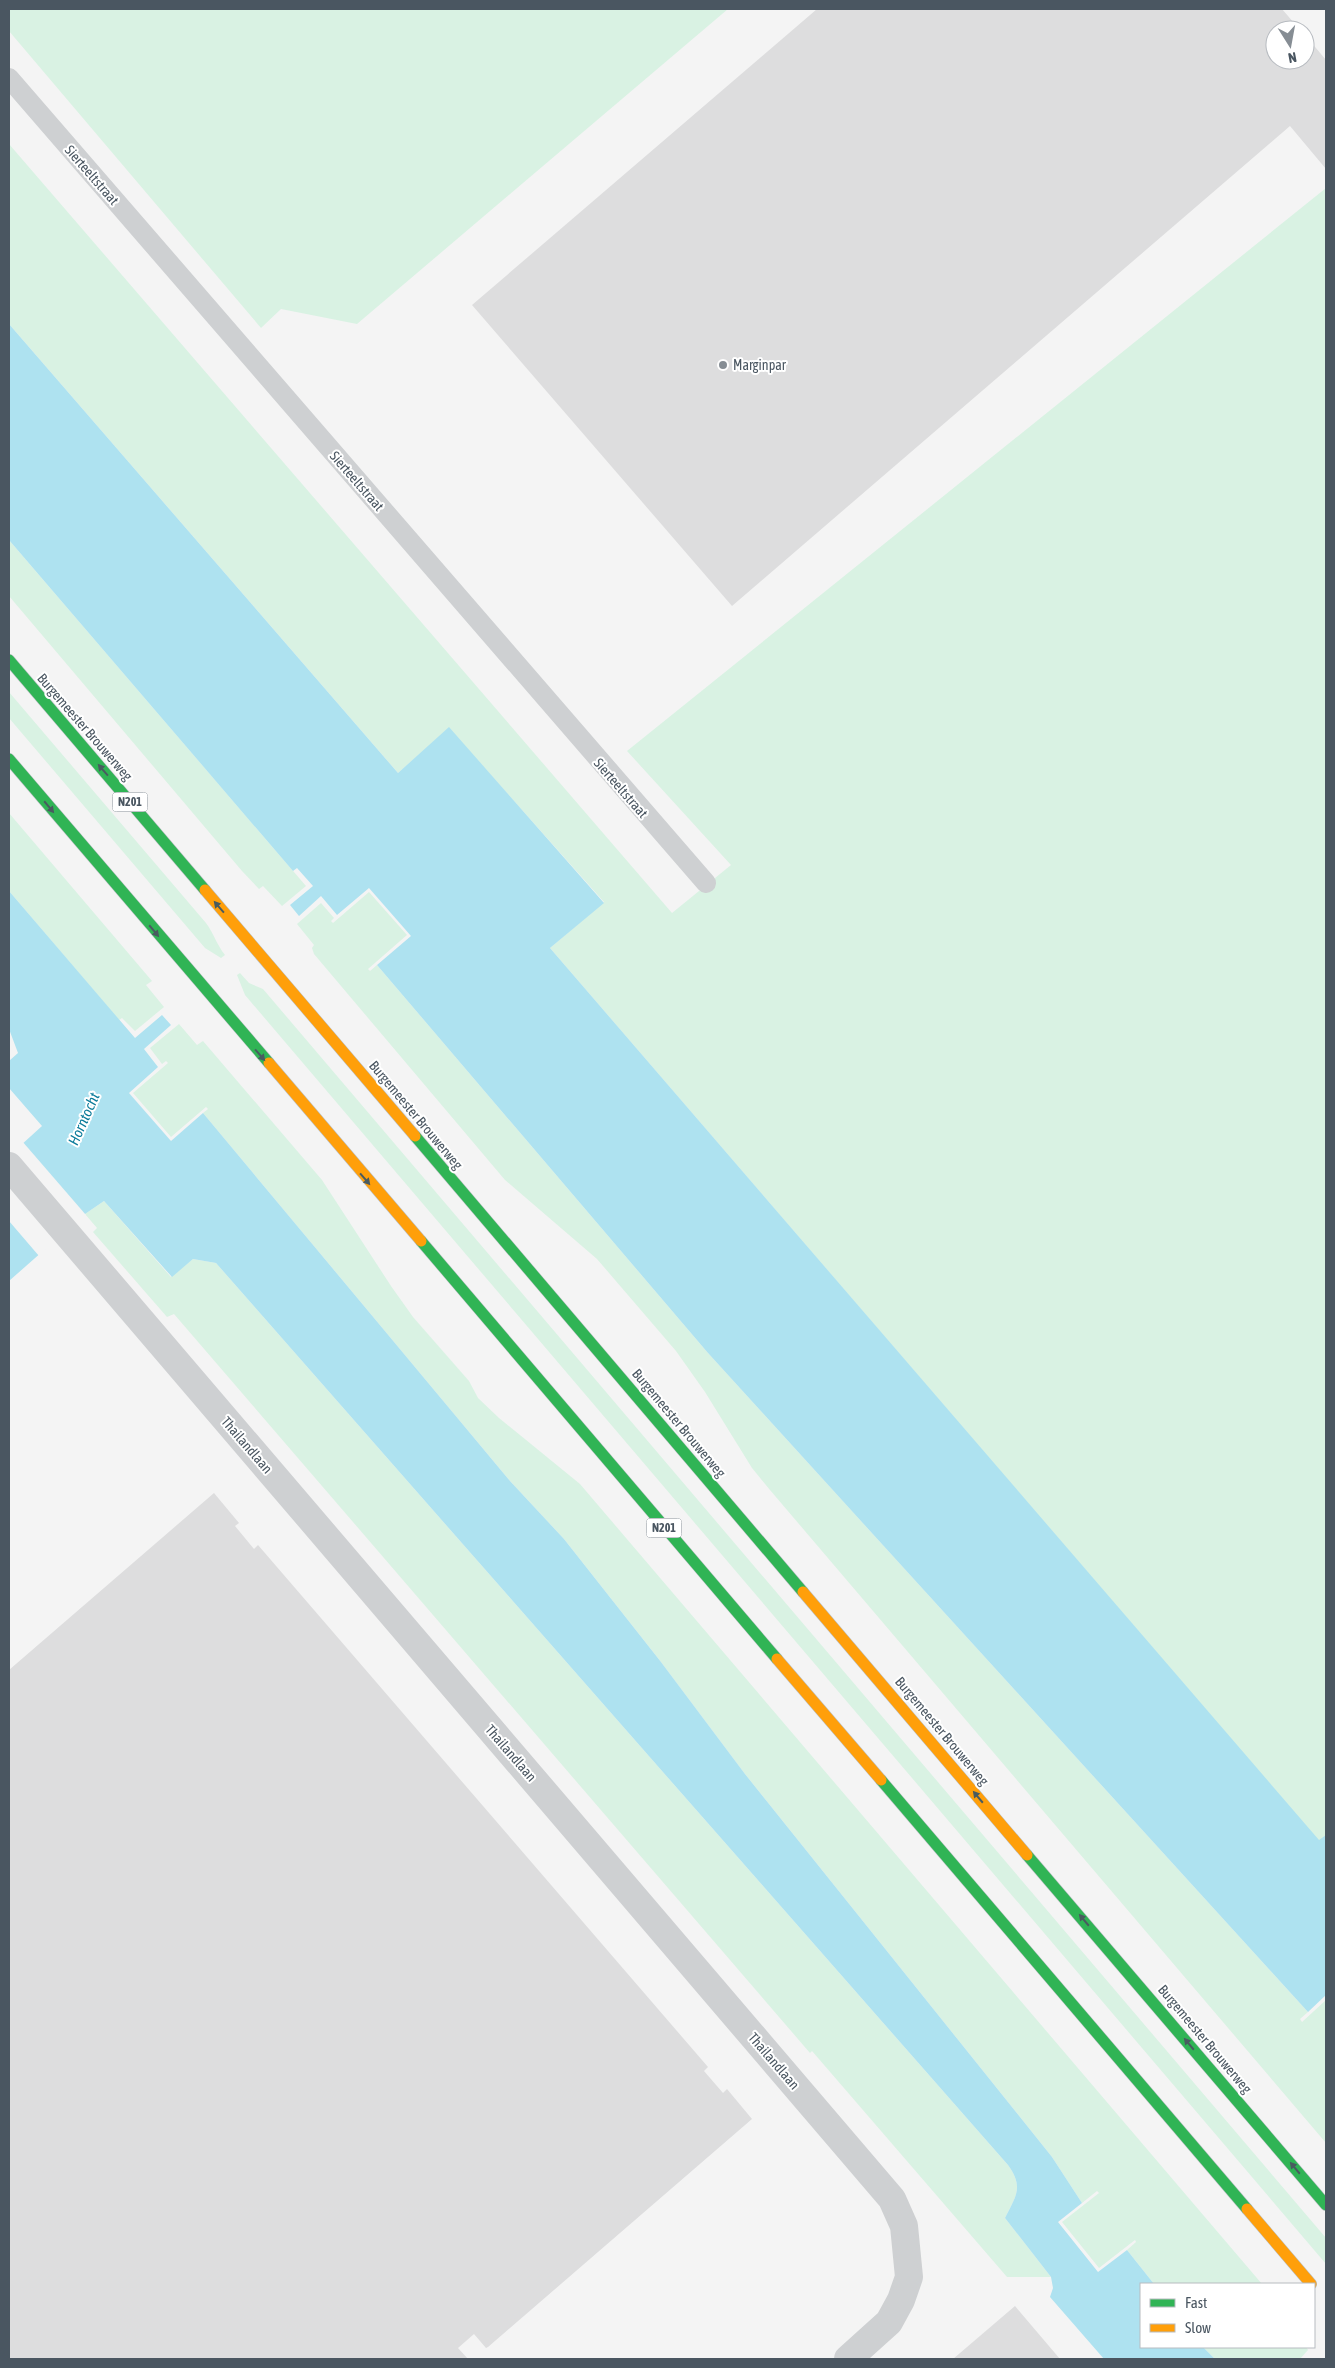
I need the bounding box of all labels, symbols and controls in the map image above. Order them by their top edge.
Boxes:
north arrow [1265,20,1315,70]
text: N [1287,49,1298,66]
street label: Sierteeltstraat [62,142,122,208]
place label: Marginpar [733,357,787,373]
marker: Marginpar [717,359,729,371]
street label: Sierteeltstraat [327,448,387,514]
street label: Burgemeester Brouwerweg [34,670,136,784]
street label: Sierteeltstraat [591,755,651,821]
one-way arrow [97,764,108,777]
road number: N201 [112,792,148,812]
one-way arrow [44,801,55,814]
one-way arrow [214,901,225,914]
one-way arrow [149,925,160,938]
one-way arrow [254,1048,265,1061]
street label: Burgemeester Brouwerweg [366,1058,466,1172]
water label: Horntocht [64,1089,103,1148]
one-way arrow [360,1172,371,1185]
street label: Burgemeester Brouwerweg [629,1366,729,1480]
street label: Thailandlaan [218,1414,276,1476]
road number: N201 [646,1519,682,1538]
street label: Burgemeester Brouwerweg [892,1674,992,1788]
street label: Thailandlaan [482,1722,540,1784]
one-way arrow [973,1790,984,1803]
one-way arrow [1078,1914,1089,1927]
street label: Burgemeester Brouwerweg [1155,1982,1255,2096]
street label: Thailandlaan [745,2030,803,2092]
one-way arrow [1184,2038,1195,2050]
one-way arrow [1289,2161,1300,2174]
legend [1140,2283,1315,2348]
text: Fast [1185,2294,1207,2311]
text: Slow [1185,2319,1211,2336]

